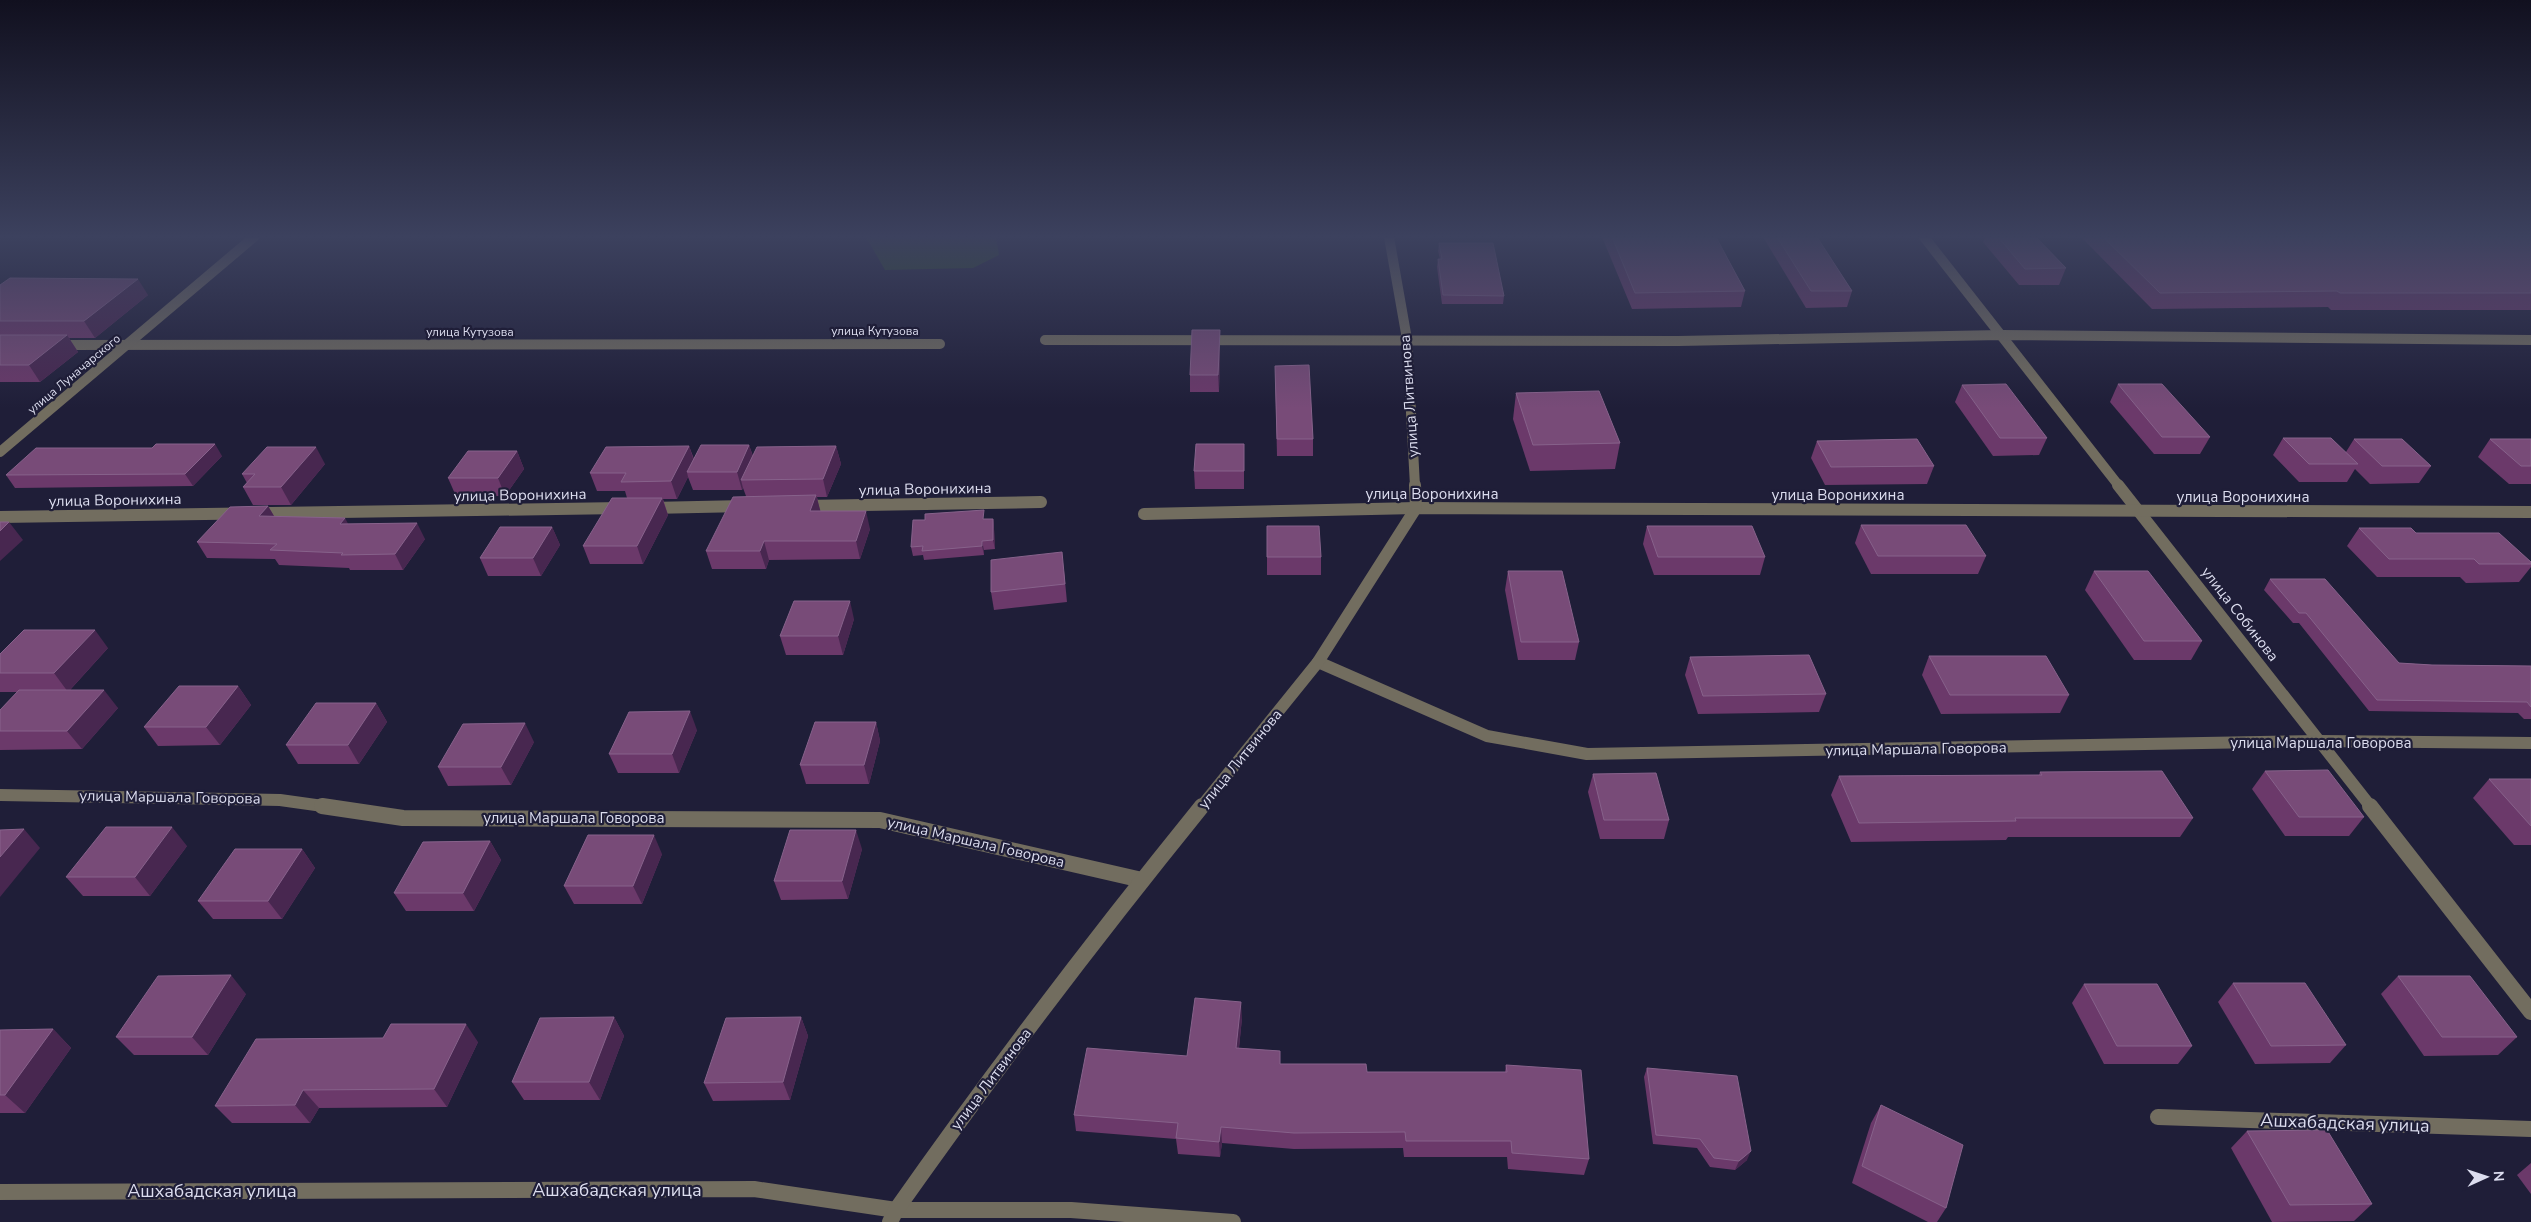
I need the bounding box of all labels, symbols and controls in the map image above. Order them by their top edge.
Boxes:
street label: улица Кутузова [831,323,919,339]
street label: улица Кутузова [426,324,514,340]
street label: улица Луначарского [24,330,124,417]
street label: улица Литвинова [1395,334,1423,458]
street label: улица Воронихина [858,478,992,500]
street label: улица Воронихина [453,484,587,506]
street label: улица Воронихина [1366,484,1498,504]
street label: улица Воронихина [1772,485,1904,505]
street label: улица Воронихина [2177,487,2309,507]
street label: улица Воронихина [48,489,182,511]
street label: улица Собинова [2197,563,2283,665]
street label: улица Литвинова [1194,705,1286,813]
street label: улица Маршала Говорова [2230,733,2412,753]
street label: улица Маршала Говорова [1825,737,2007,761]
street label: улица Маршала Говорова [79,785,261,809]
street label: улица Маршала Говорова [483,808,665,828]
street label: улица Маршала Говорова [885,812,1067,872]
street label: улица Литвинова [946,1024,1036,1134]
street label: Ашхабадская улица [2260,1108,2430,1138]
north arrow [2461,1152,2511,1202]
text: N [2489,1171,2508,1182]
street label: Ашхабадская улица [532,1178,702,1202]
street label: Ашхабадская улица [127,1179,297,1203]

